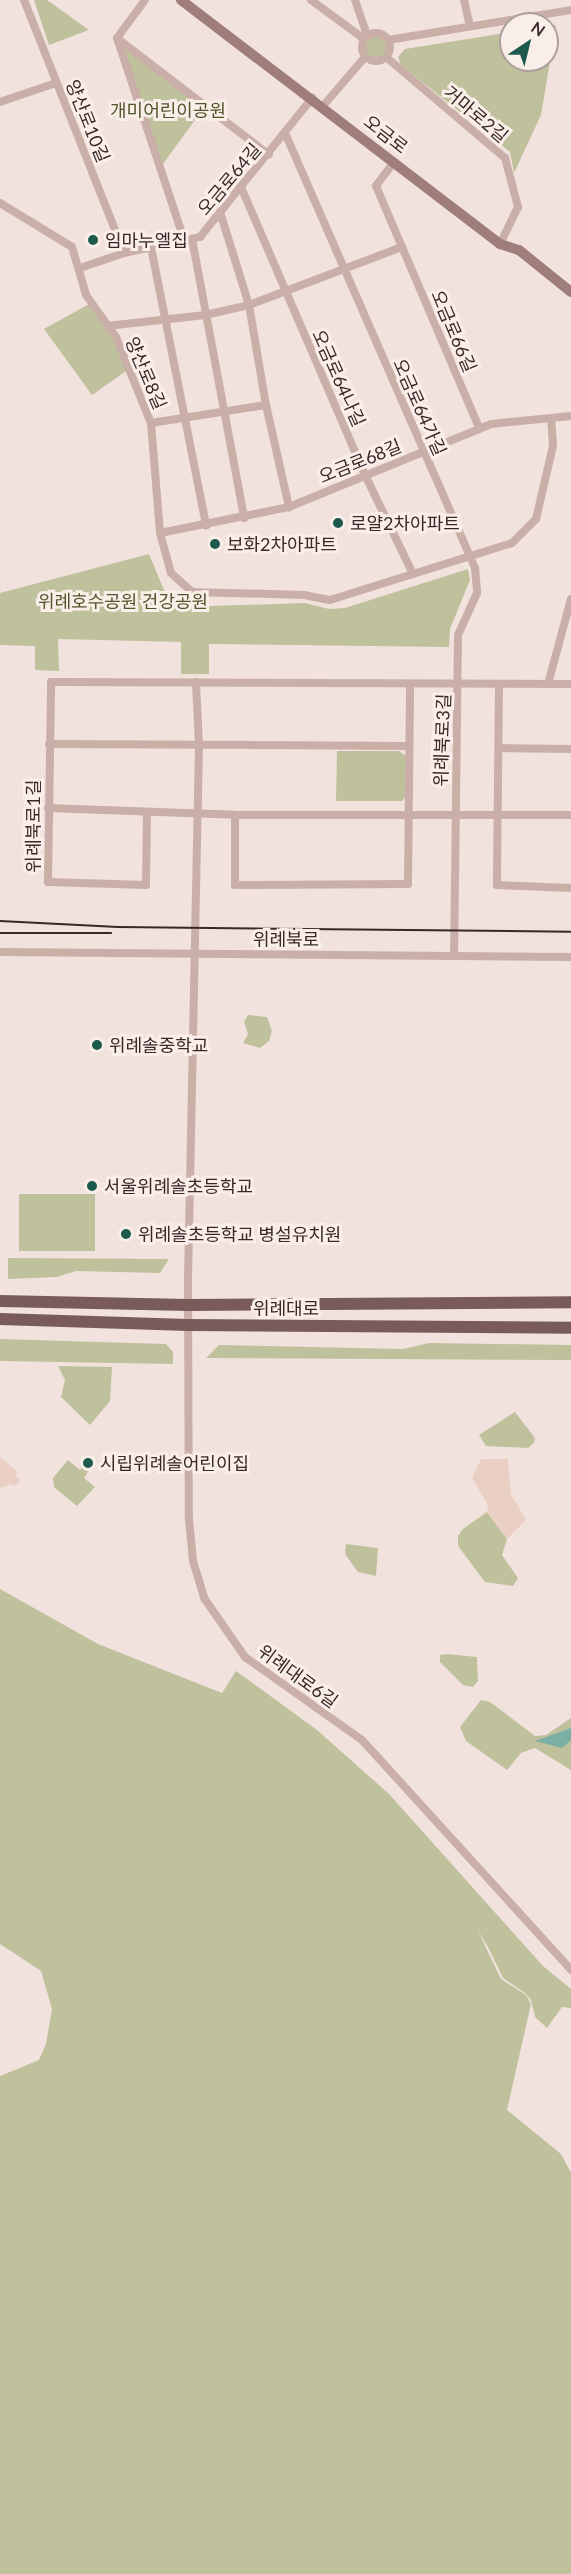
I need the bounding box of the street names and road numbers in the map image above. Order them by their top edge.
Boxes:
street label: 양산로10길 [62,77,114,165]
street label: 거마로2길 [440,81,512,147]
street label: 오금로 [360,110,412,158]
street label: 오금로64길 [193,139,265,219]
street label: 오금로66길 [427,287,481,375]
street label: 오금로64나길 [308,326,370,430]
street label: 양산로8길 [121,333,171,413]
street label: 오금로64가길 [389,355,451,459]
street label: 오금로68길 [316,435,404,487]
street label: 위례북로3길 [430,693,454,787]
street label: 위례북로1길 [22,779,44,873]
street label: 위례북로 [253,928,319,950]
street label: 위례대로 [253,1297,319,1319]
street label: 위례대로6길 [254,1640,342,1712]

